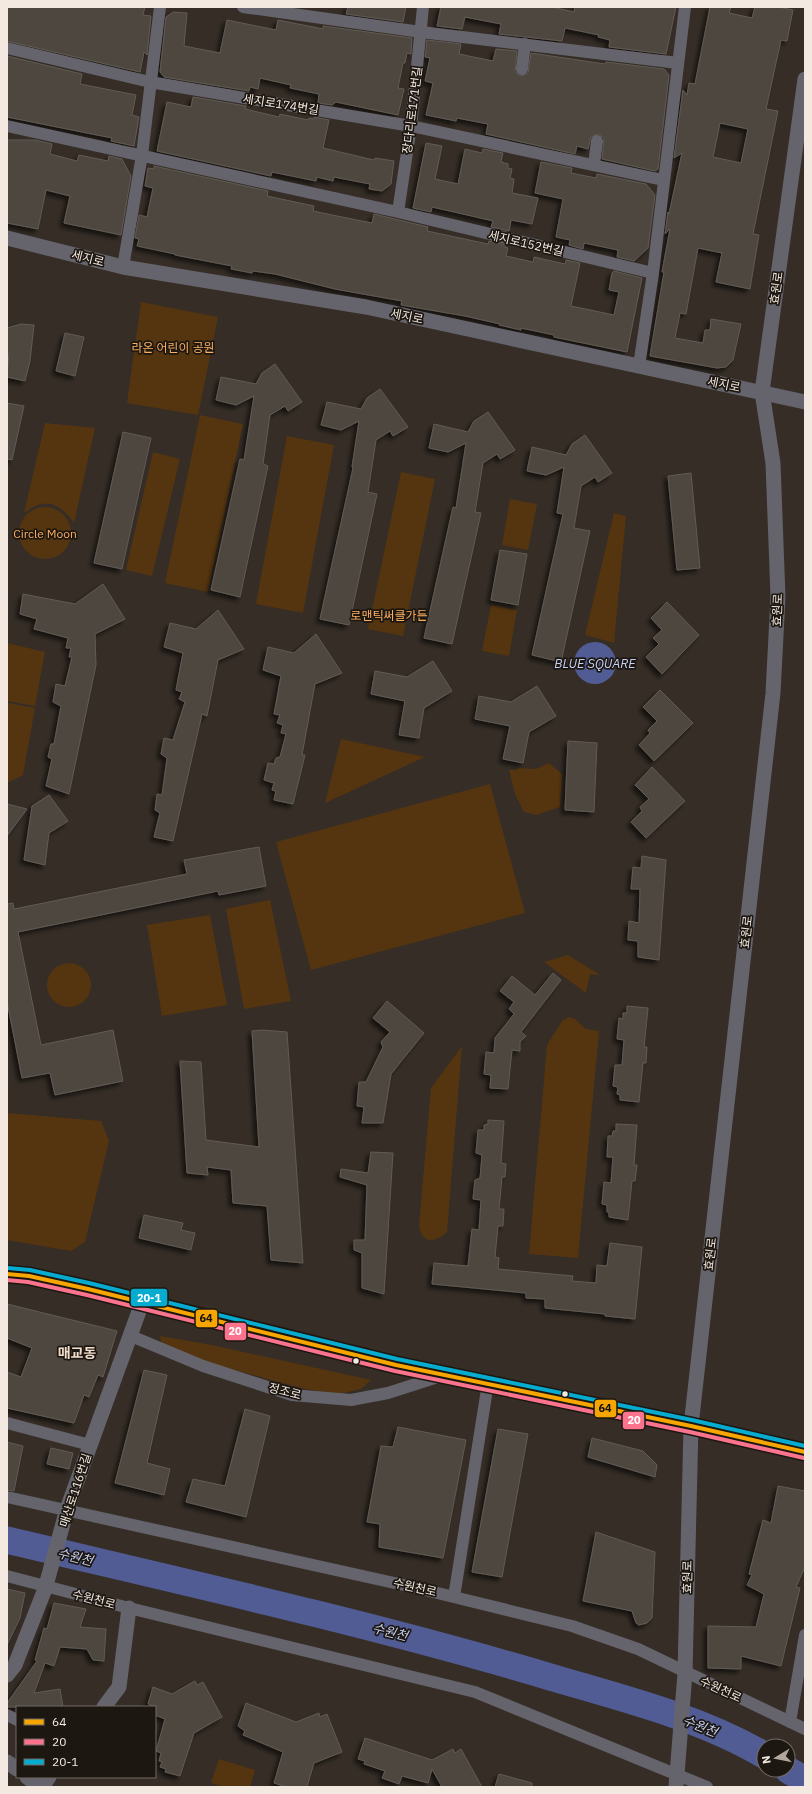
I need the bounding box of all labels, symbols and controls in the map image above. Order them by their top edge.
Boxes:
street label: 장다리로171번길 [399,65,425,155]
street label: 세지로174번길 [242,91,320,117]
street label: 세지로152번길 [487,227,565,259]
street label: 세지로 [70,247,106,269]
street label: 효원로 [766,271,786,305]
street label: 세지로 [389,305,425,327]
park label: 라온 어린이 공원 [132,340,214,355]
street label: 세지로 [706,373,742,395]
park label: Circle Moon [13,526,77,541]
street label: 효원로 [769,593,785,627]
park label: 로맨틱써클가든 [350,608,428,623]
water label: BLUE SQUARE [554,655,636,672]
street label: 효원로 [737,915,755,949]
street label: 효원로 [701,1237,719,1271]
line badge: 20-1 [130,1288,168,1307]
text: 20-1 [137,1291,162,1305]
line badge: 64 [195,1309,218,1328]
text: 64 [199,1311,213,1325]
line badge: 20 [224,1322,247,1341]
text: 20 [228,1324,242,1338]
district label: 매교동 [58,1344,96,1362]
unlabelled marker [351,1356,361,1366]
street label: 정조로 [267,1380,303,1402]
unlabelled marker [560,1389,570,1399]
line badge: 64 [594,1399,617,1418]
text: 64 [598,1401,612,1415]
line badge: 20 [622,1411,645,1430]
text: 20 [627,1413,641,1427]
street label: 매산로116번길 [56,1451,94,1529]
water label: 수원천 [56,1544,95,1570]
street label: 효원로 [679,1560,695,1594]
street label: 수원천로 [392,1575,438,1599]
street label: 수원천로 [71,1586,117,1612]
water label: 수원천 [371,1619,410,1645]
street label: 수원천로 [698,1673,744,1705]
legend [16,1706,156,1778]
water label: 수원천 [680,1711,721,1741]
text: 64 [52,1714,66,1729]
text: 20 [52,1734,66,1749]
north arrow [756,1738,796,1778]
text: 20-1 [52,1754,78,1769]
text: N [759,1755,774,1765]

